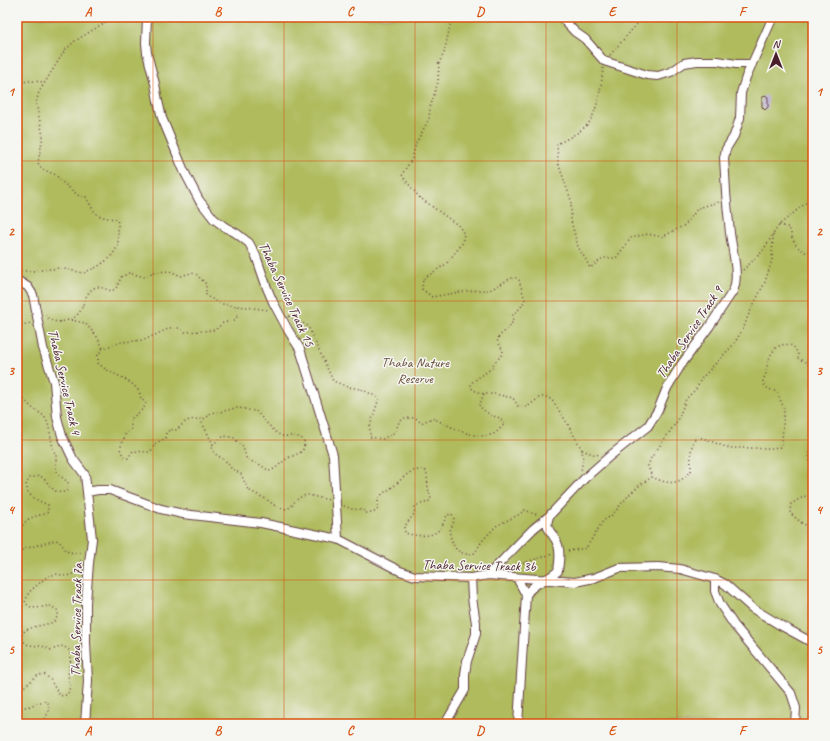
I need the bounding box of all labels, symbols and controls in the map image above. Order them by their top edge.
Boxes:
text: A [85,4,93,20]
text: B [215,4,223,20]
text: C [347,4,355,20]
text: D [476,4,485,20]
text: E [609,4,618,20]
text: F [739,4,748,20]
north arrow [756,34,796,74]
text: N [773,37,782,51]
text: 1 [8,84,16,100]
text: 1 [816,84,824,100]
text: 2 [8,224,15,240]
text: 2 [816,224,823,240]
street label: Thaba Service Track 15 [255,239,319,350]
street label: Thaba Service Track 9 [652,282,727,382]
street label: Thaba Service Track 4 [44,328,85,438]
park label: Thaba Nature Reserve [381,354,450,387]
text: 3 [8,363,15,379]
text: 3 [816,363,823,379]
text: 4 [8,502,16,518]
text: 4 [816,502,824,518]
street label: Thaba Service Track 3b [422,556,537,575]
street label: Thaba Service Track 7a [67,562,86,677]
text: 5 [8,642,15,658]
text: 5 [816,642,823,658]
text: A [85,723,93,739]
text: B [215,723,223,739]
text: C [347,723,355,739]
text: D [476,723,485,739]
text: E [609,723,618,739]
text: F [739,723,748,739]

